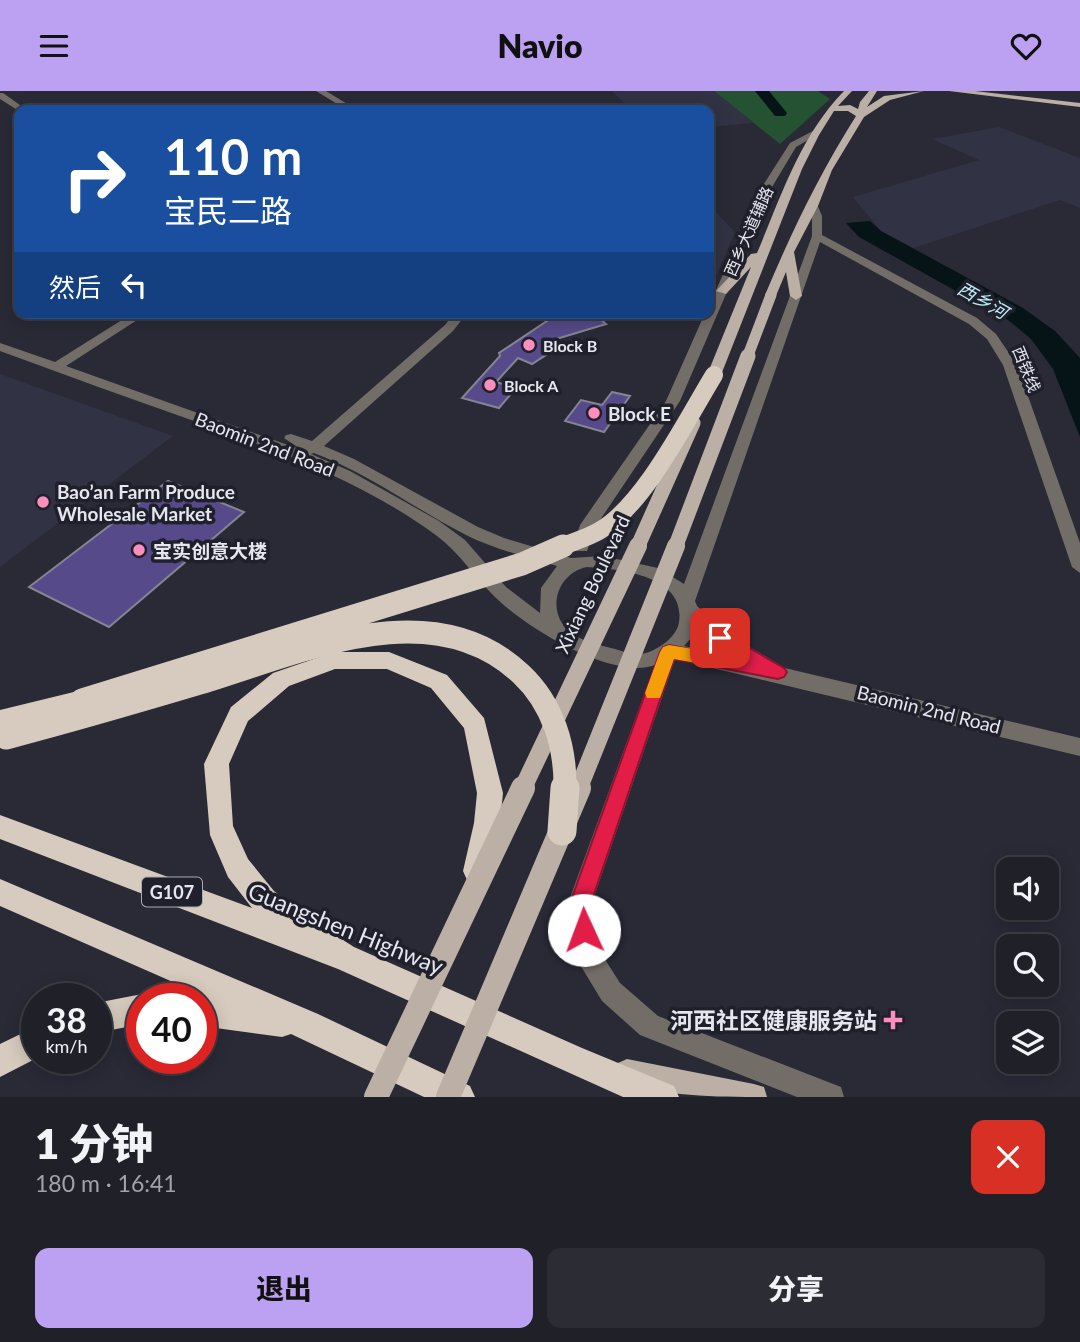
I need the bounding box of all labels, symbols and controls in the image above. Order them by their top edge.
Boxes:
text: Navio [497,26,583,65]
icon: menu [35,27,73,65]
icon: heart [1007,27,1045,65]
text: 110 m [164,127,302,185]
icon: right [49,133,140,224]
street label: 西乡大道辅路 [720,183,776,279]
text: 宝民二路 [164,191,292,230]
icon: left [115,266,153,304]
text: 然后 [49,271,101,303]
water label: 西乡河 [954,277,1014,325]
place label: Block B [543,336,597,355]
marker: Block B [521,337,537,353]
street label: 西铁线 [1009,343,1045,395]
place label: Block A [504,376,559,395]
marker: Block A [482,377,498,393]
place label: Block E [608,402,671,425]
marker: Block E [586,405,602,421]
street label: Baomin 2nd Road [192,407,338,481]
place label: Bao’an Farm Produce Wholesale Market [57,480,235,525]
marker: Bao’an Farm Produce Wholesale Market [35,494,51,510]
street label: Xixiang Boulevard [550,511,634,657]
place label: 宝实创意大楼 [153,539,267,562]
marker: 宝实创意大楼 [131,542,147,558]
pin [690,608,750,668]
icon: arrive [701,619,739,657]
street label: Baomin 2nd Road [855,680,1003,738]
map controls [996,857,1059,1074]
button: sound [996,857,1059,920]
street label: Guangshen Highway [244,876,448,980]
road number: G107 [142,877,202,907]
position arrow [547,893,621,967]
button: search [996,934,1059,997]
speed limit sign: 40 [126,983,217,1074]
text: 38 [46,998,87,1040]
place label: 河西社区健康服务站 [670,1006,877,1034]
marker: 河西社区健康服务站 [883,1010,903,1030]
button: layers [996,1011,1059,1074]
text: km/h [45,1035,88,1057]
text: 1 分钟 [35,1118,153,1168]
button: close [971,1120,1045,1194]
text: 180 m · 16:41 [35,1169,177,1197]
button: 退出 [35,1248,533,1328]
button: 分享 [547,1248,1045,1328]

